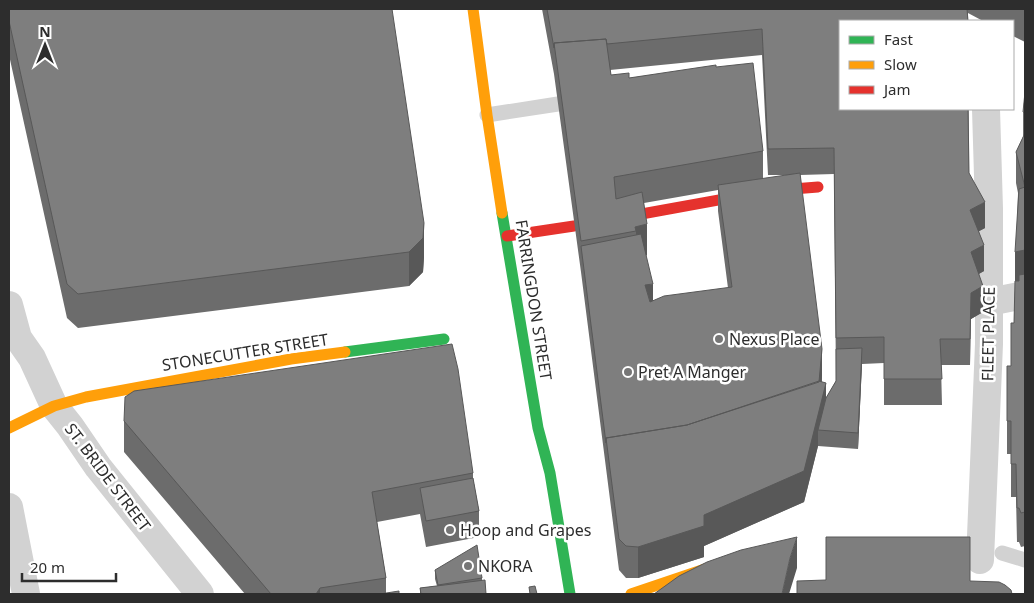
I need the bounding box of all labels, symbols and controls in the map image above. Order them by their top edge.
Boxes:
north arrow [20,20,70,70]
legend [839,20,1014,110]
text: N [39,22,51,41]
text: Fast [884,29,913,49]
text: Slow [884,54,917,74]
text: Jam [882,79,911,99]
street label: FARRINGDON STREET [510,218,558,382]
street label: FLEET PLACE [976,287,1000,381]
street label: STONECUTTER STREET [160,328,330,376]
place label: Nexus Place [729,328,820,350]
marker: Nexus Place [713,333,725,345]
place label: Pret A Manger [638,361,747,383]
marker: Pret A Manger [622,366,634,378]
street label: ST. BRIDE STREET [60,418,156,536]
place label: Hoop and Grapes [460,519,592,541]
marker: Hoop and Grapes [444,524,456,536]
scale bar [22,550,116,582]
place label: NKORA [478,555,533,577]
text: 20 m [30,557,65,577]
marker: NKORA [462,560,474,572]

